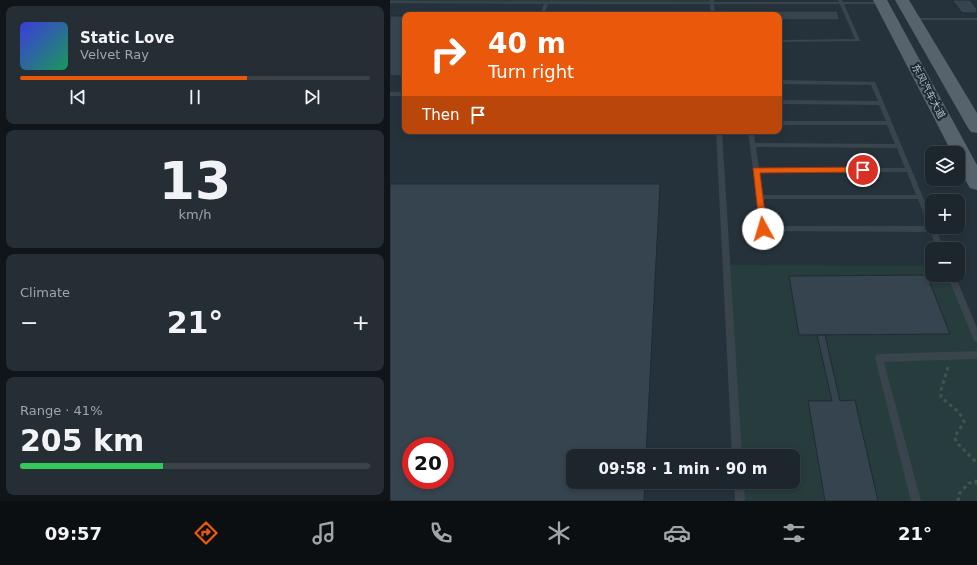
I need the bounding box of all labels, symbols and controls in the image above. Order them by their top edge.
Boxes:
text: 40 m [488,27,566,60]
icon: right [422,28,474,80]
text: Static Love [80,29,174,47]
text: Velvet Ray [80,47,149,62]
text: Turn right [488,61,574,82]
street label: 东风汽车大道 [910,62,947,120]
icon: previous [67,86,89,108]
icon: pause [184,86,206,108]
icon: next [301,86,323,108]
icon: arrive [467,104,489,126]
text: Then [422,106,459,124]
map controls [925,146,965,282]
button: layers [925,146,965,186]
text: 13 [159,151,231,211]
pin [846,153,880,187]
icon: arrive [852,159,874,181]
button: + [925,194,965,234]
text: km/h [179,207,211,222]
position arrow [742,208,784,250]
button: − [925,242,965,282]
text: Climate [20,285,70,300]
text: 21° [167,305,223,340]
text: − [20,310,38,335]
text: + [352,310,370,335]
text: Range · 41% [20,403,103,418]
text: 205 km [20,423,144,458]
speed limit sign: 20 [402,437,454,489]
text: 09:58 · 1 min · 90 m [599,460,767,478]
icon: directions [192,519,220,547]
icon: music [310,519,338,547]
icon: phone [427,519,455,547]
icon: climate [545,519,573,547]
icon: car [663,519,691,547]
icon: filters [780,519,808,547]
text: 09:57 [45,523,102,544]
text: 21° [898,523,932,544]

